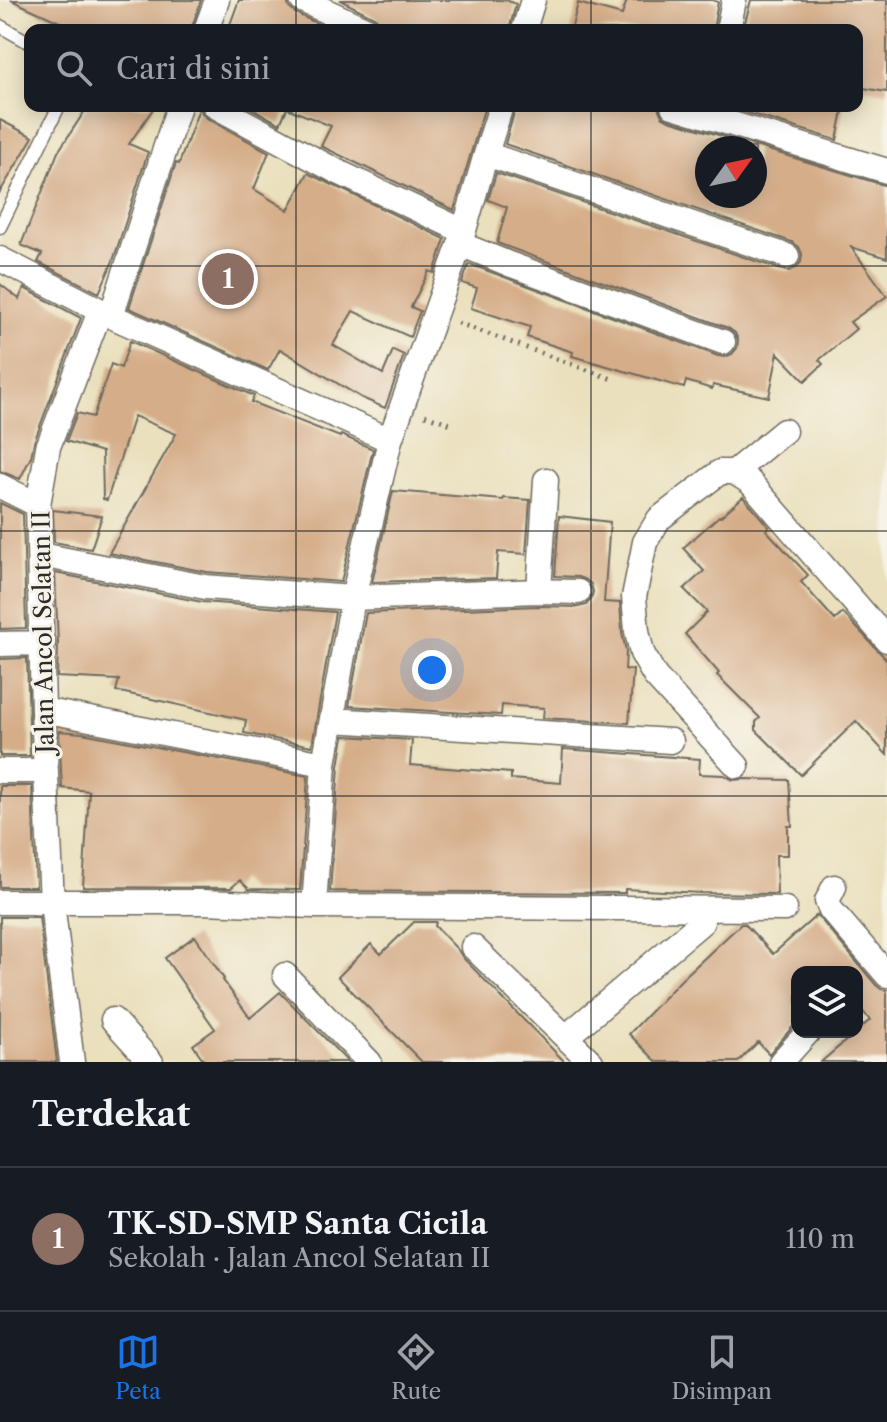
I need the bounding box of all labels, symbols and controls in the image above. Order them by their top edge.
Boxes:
search box [24,24,863,112]
icon: search [52,46,96,90]
text: Cari di sini [116,50,270,87]
north arrow [695,136,767,208]
pin: 1 [202,249,254,309]
street label: Jalan Ancol Selatan II [26,510,60,758]
your location [412,650,452,690]
map controls [791,966,863,1038]
button: layers [791,966,863,1038]
text: Terdekat [32,1093,190,1135]
text: TK-SD-SMP Santa Cicila [108,1205,488,1242]
text: 1 [52,1223,64,1255]
text: 110 m [786,1223,855,1255]
text: Sekolah · Jalan Ancol Selatan II [108,1242,490,1274]
tab: Peta [115,1330,161,1405]
tab: Rute [391,1330,441,1405]
tab: Disimpan [672,1330,772,1405]

